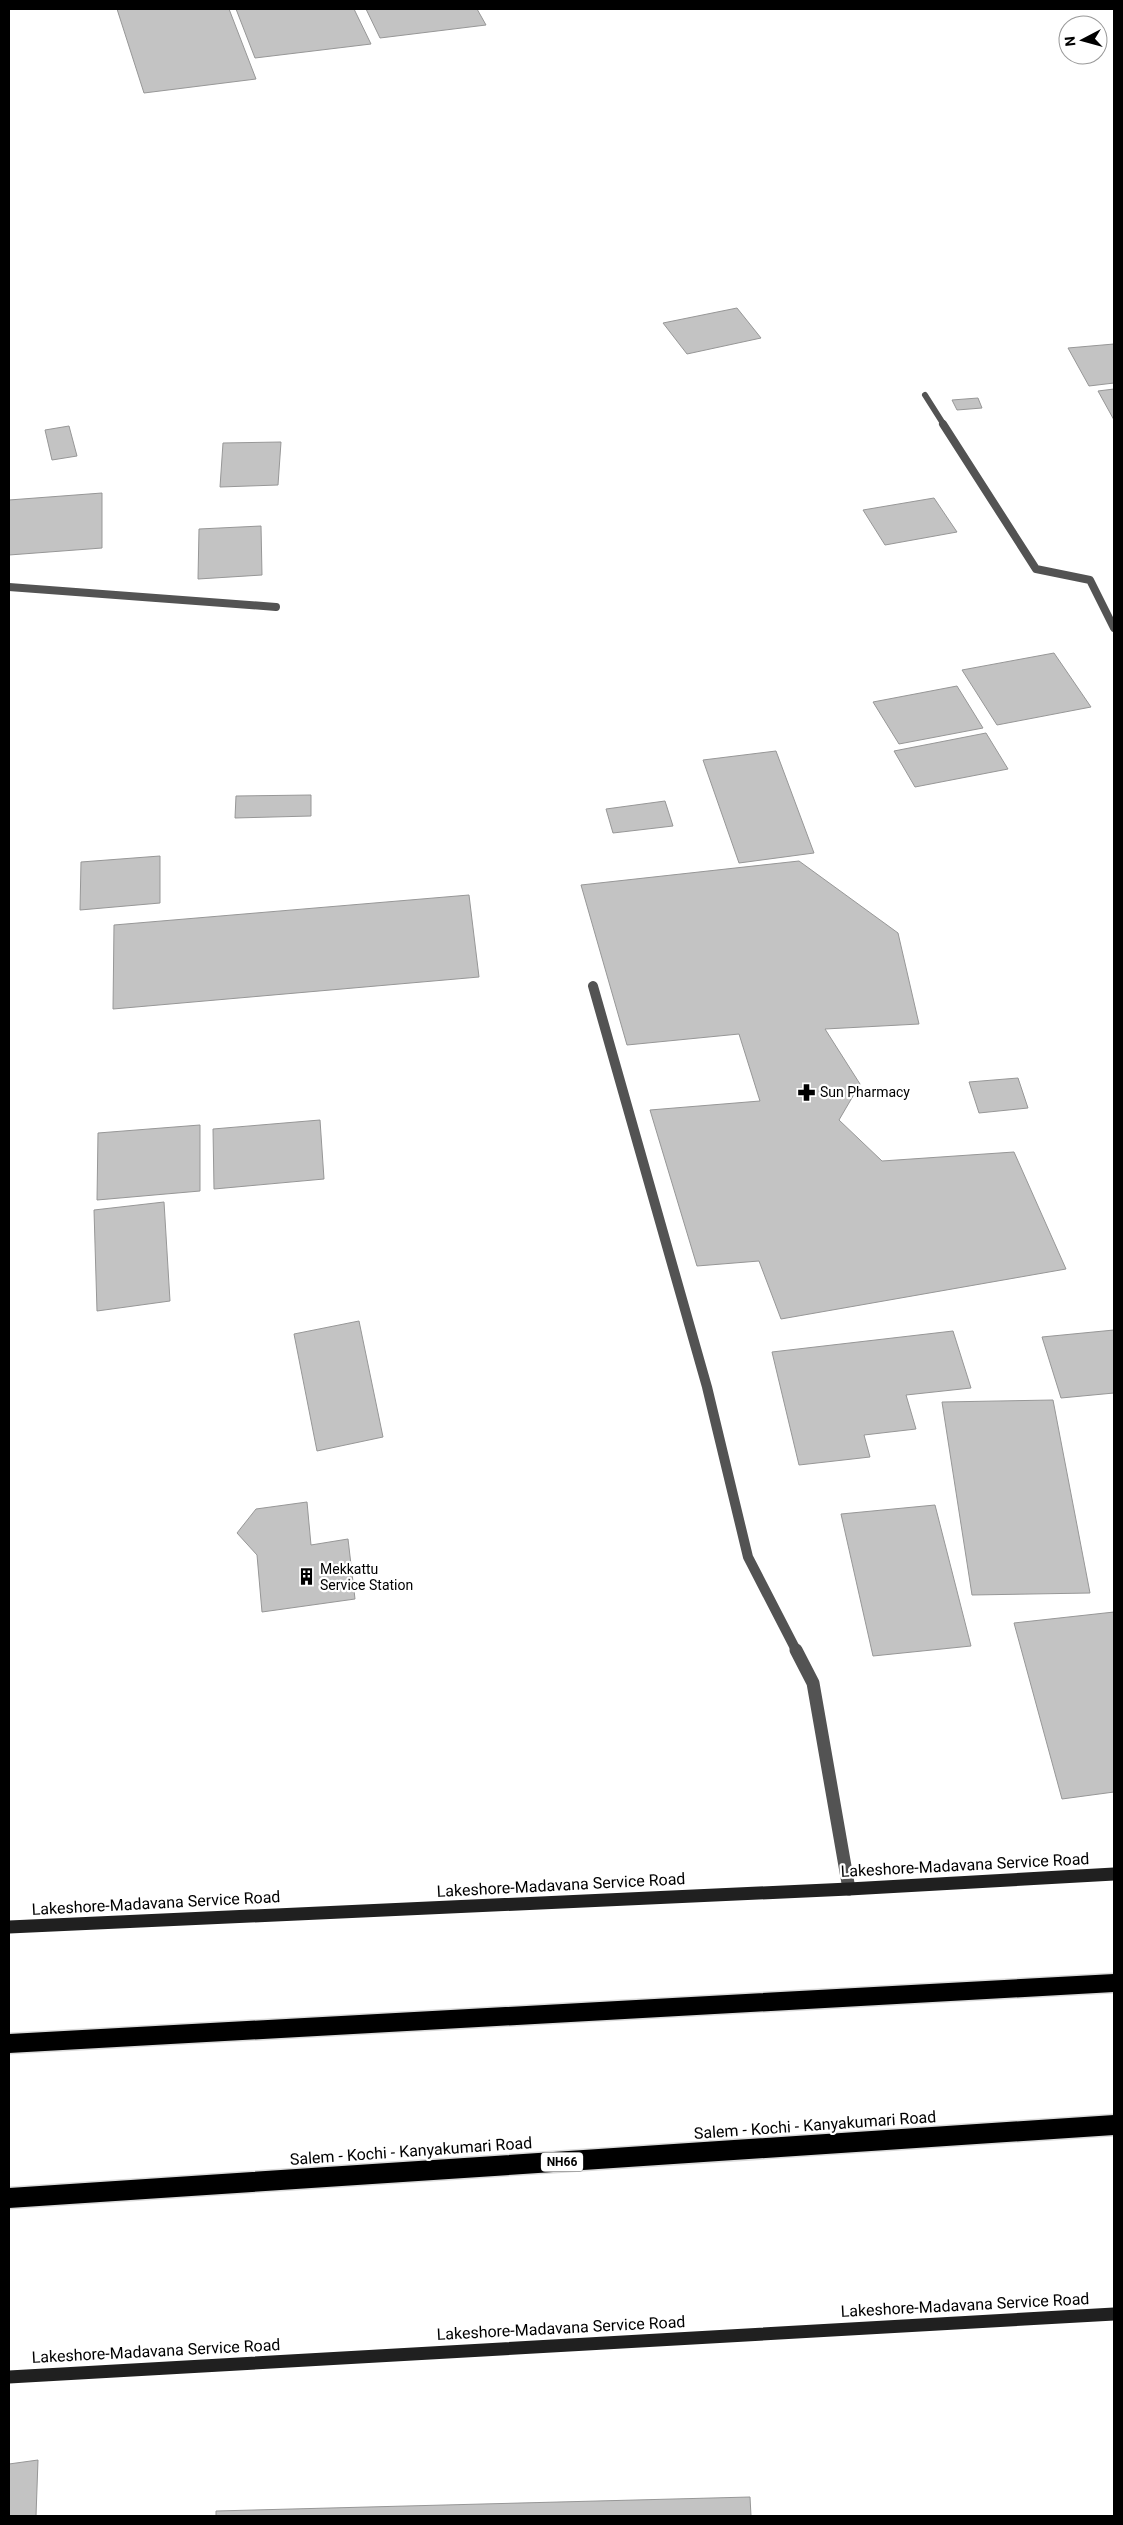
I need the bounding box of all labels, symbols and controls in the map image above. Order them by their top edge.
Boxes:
north arrow [1058,15,1108,65]
text: N [1062,36,1079,47]
pharmacy icon: Sun Pharmacy [796,1082,816,1102]
place label: Sun Pharmacy [820,1084,910,1100]
place label: Mekkattu Service Station [320,1561,413,1593]
building icon: Mekkattu Service Station [296,1567,316,1587]
street label: Lakeshore-Madavana Service Road [840,1849,1090,1881]
street label: Lakeshore-Madavana Service Road [436,1869,686,1901]
street label: Lakeshore-Madavana Service Road [31,1887,281,1919]
street label: Salem - Kochi - Kanyakumari Road [693,2107,937,2143]
street label: Salem - Kochi - Kanyakumari Road [289,2133,533,2169]
road number: NH66 [541,2152,583,2172]
street label: Lakeshore-Madavana Service Road [840,2289,1090,2321]
street label: Lakeshore-Madavana Service Road [436,2312,686,2344]
street label: Lakeshore-Madavana Service Road [31,2335,281,2367]

